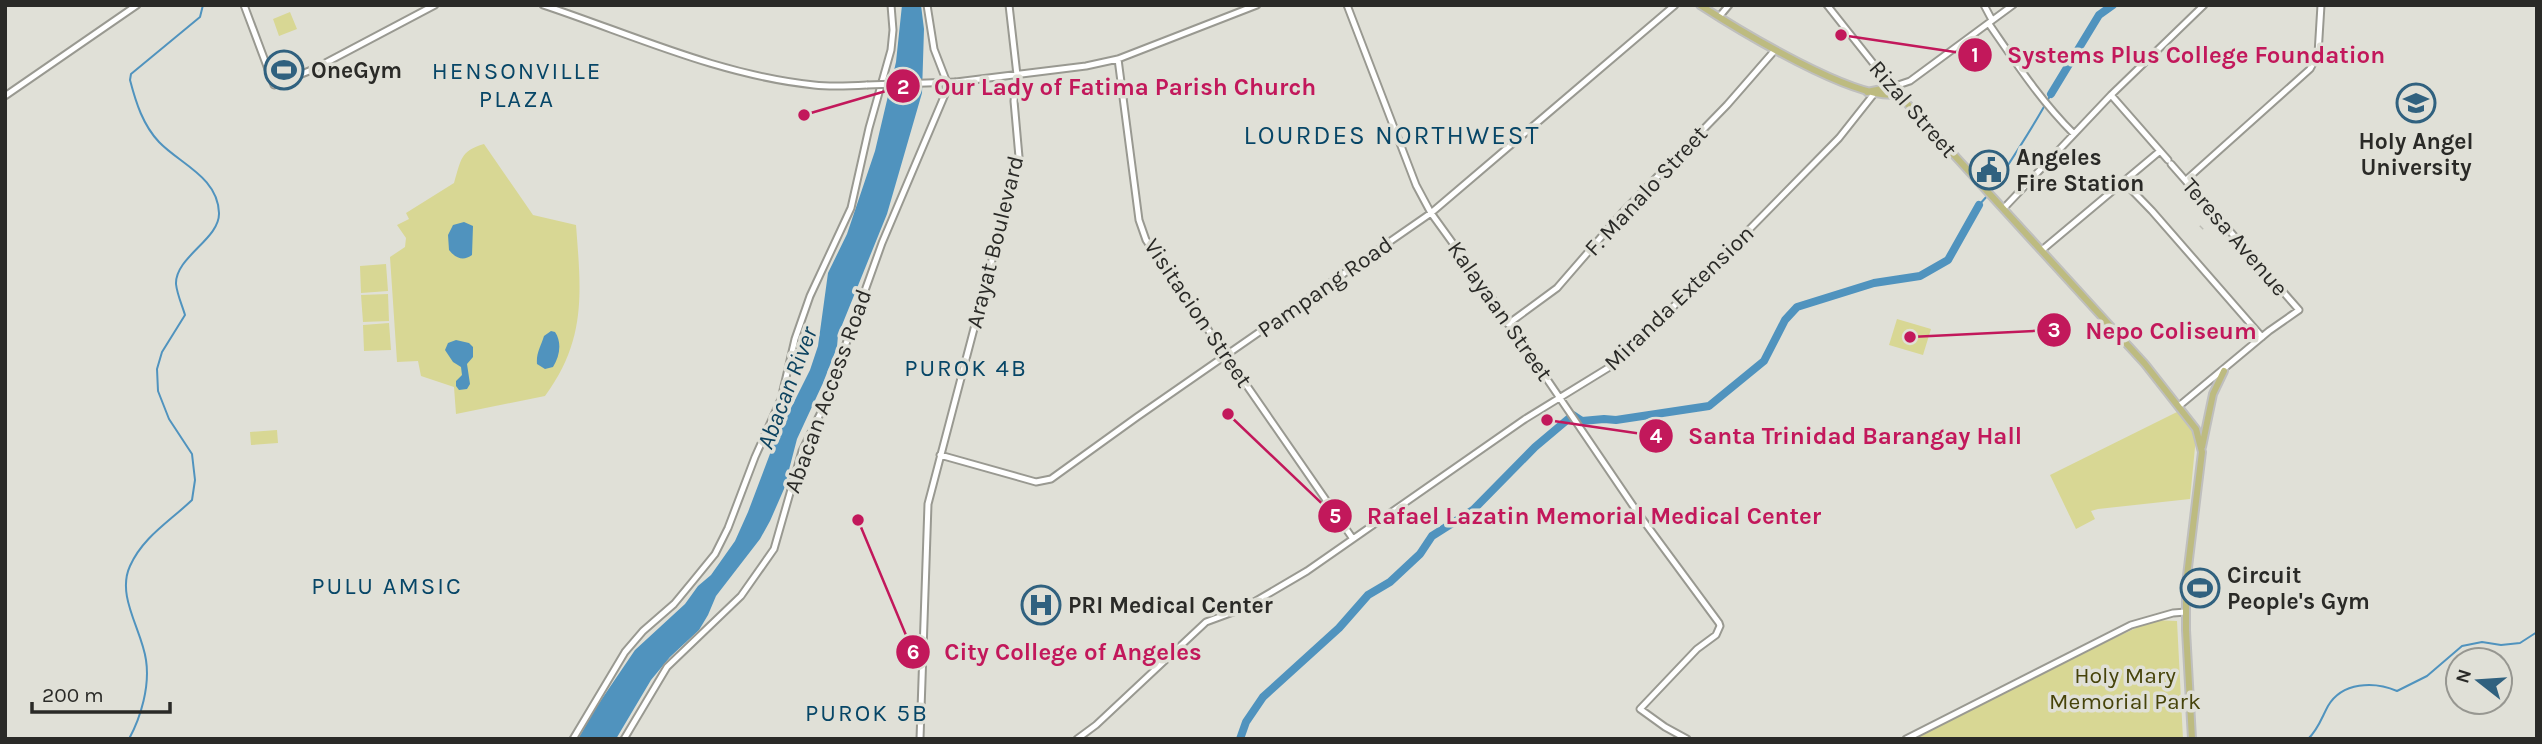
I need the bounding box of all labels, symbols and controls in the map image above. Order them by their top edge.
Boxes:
callout: Systems Plus College Foundation [1958,32,2399,77]
text: Systems Plus College Foundation [2007,41,2385,69]
text: 1 [1971,43,1979,67]
sports icon: OneGym [263,49,305,91]
street label: Rizal Street [1864,55,1963,163]
place label: OneGym [311,57,402,84]
district label: HENSONVILLE PLAZA [432,57,602,113]
callout: Our Lady of Fatima Parish Church [885,64,1330,109]
text: Our Lady of Fatima Parish Church [934,73,1316,101]
text: 2 [897,75,909,99]
school or university icon: Holy Angel University [2395,82,2437,124]
district label: LOURDES NORTHWEST [1244,120,1540,151]
street label: F. Manalo Street [1579,120,1713,262]
place label: Holy Angel University [2359,128,2473,181]
place label: Angeles Fire Station [2016,144,2144,197]
public building icon: Angeles Fire Station [1968,149,2010,191]
street label: Arayat Boulevard [961,153,1029,331]
street label: Teresa Avenue [2176,172,2294,302]
street label: Miranda Extension [1599,220,1759,376]
street label: Pampang Road [1252,231,1398,343]
street label: Visitacion Street [1138,233,1258,393]
street label: Kalayaan Street [1442,236,1558,386]
street label: Abacan Access Road [779,285,877,497]
callout: Nepo Coliseum [2037,308,2271,353]
text: Nepo Coliseum [2085,317,2257,345]
text: 3 [2047,318,2061,342]
water label: Abacan River [751,322,823,453]
district label: PUROK 4B [904,354,1028,382]
callout: Santa Trinidad Barangay Hall [1639,413,2036,458]
text: Santa Trinidad Barangay Hall [1688,422,2022,450]
text: 4 [1650,424,1663,448]
callout: Rafael Lazatin Memorial Medical Center [1317,493,1835,538]
text: Rafael Lazatin Memorial Medical Center [1367,502,1822,530]
text: 5 [1329,504,1341,528]
place label: Circuit People's Gym [2227,562,2370,615]
sports icon: Circuit People's Gym [2179,567,2221,609]
district label: PULU AMSIC [311,572,463,600]
hospital icon: PRI Medical Center [1020,584,1062,626]
place label: PRI Medical Center [1068,592,1273,619]
callout: City College of Angeles [895,629,1215,674]
text: City College of Angeles [944,638,1202,666]
text: 6 [907,640,919,664]
north arrow [2444,646,2514,716]
park label: Holy Mary Memorial Park [2049,662,2201,715]
text: N [2451,667,2476,686]
scale bar [32,670,170,714]
text: 200 m [42,683,104,707]
district label: PUROK 5B [805,699,929,727]

